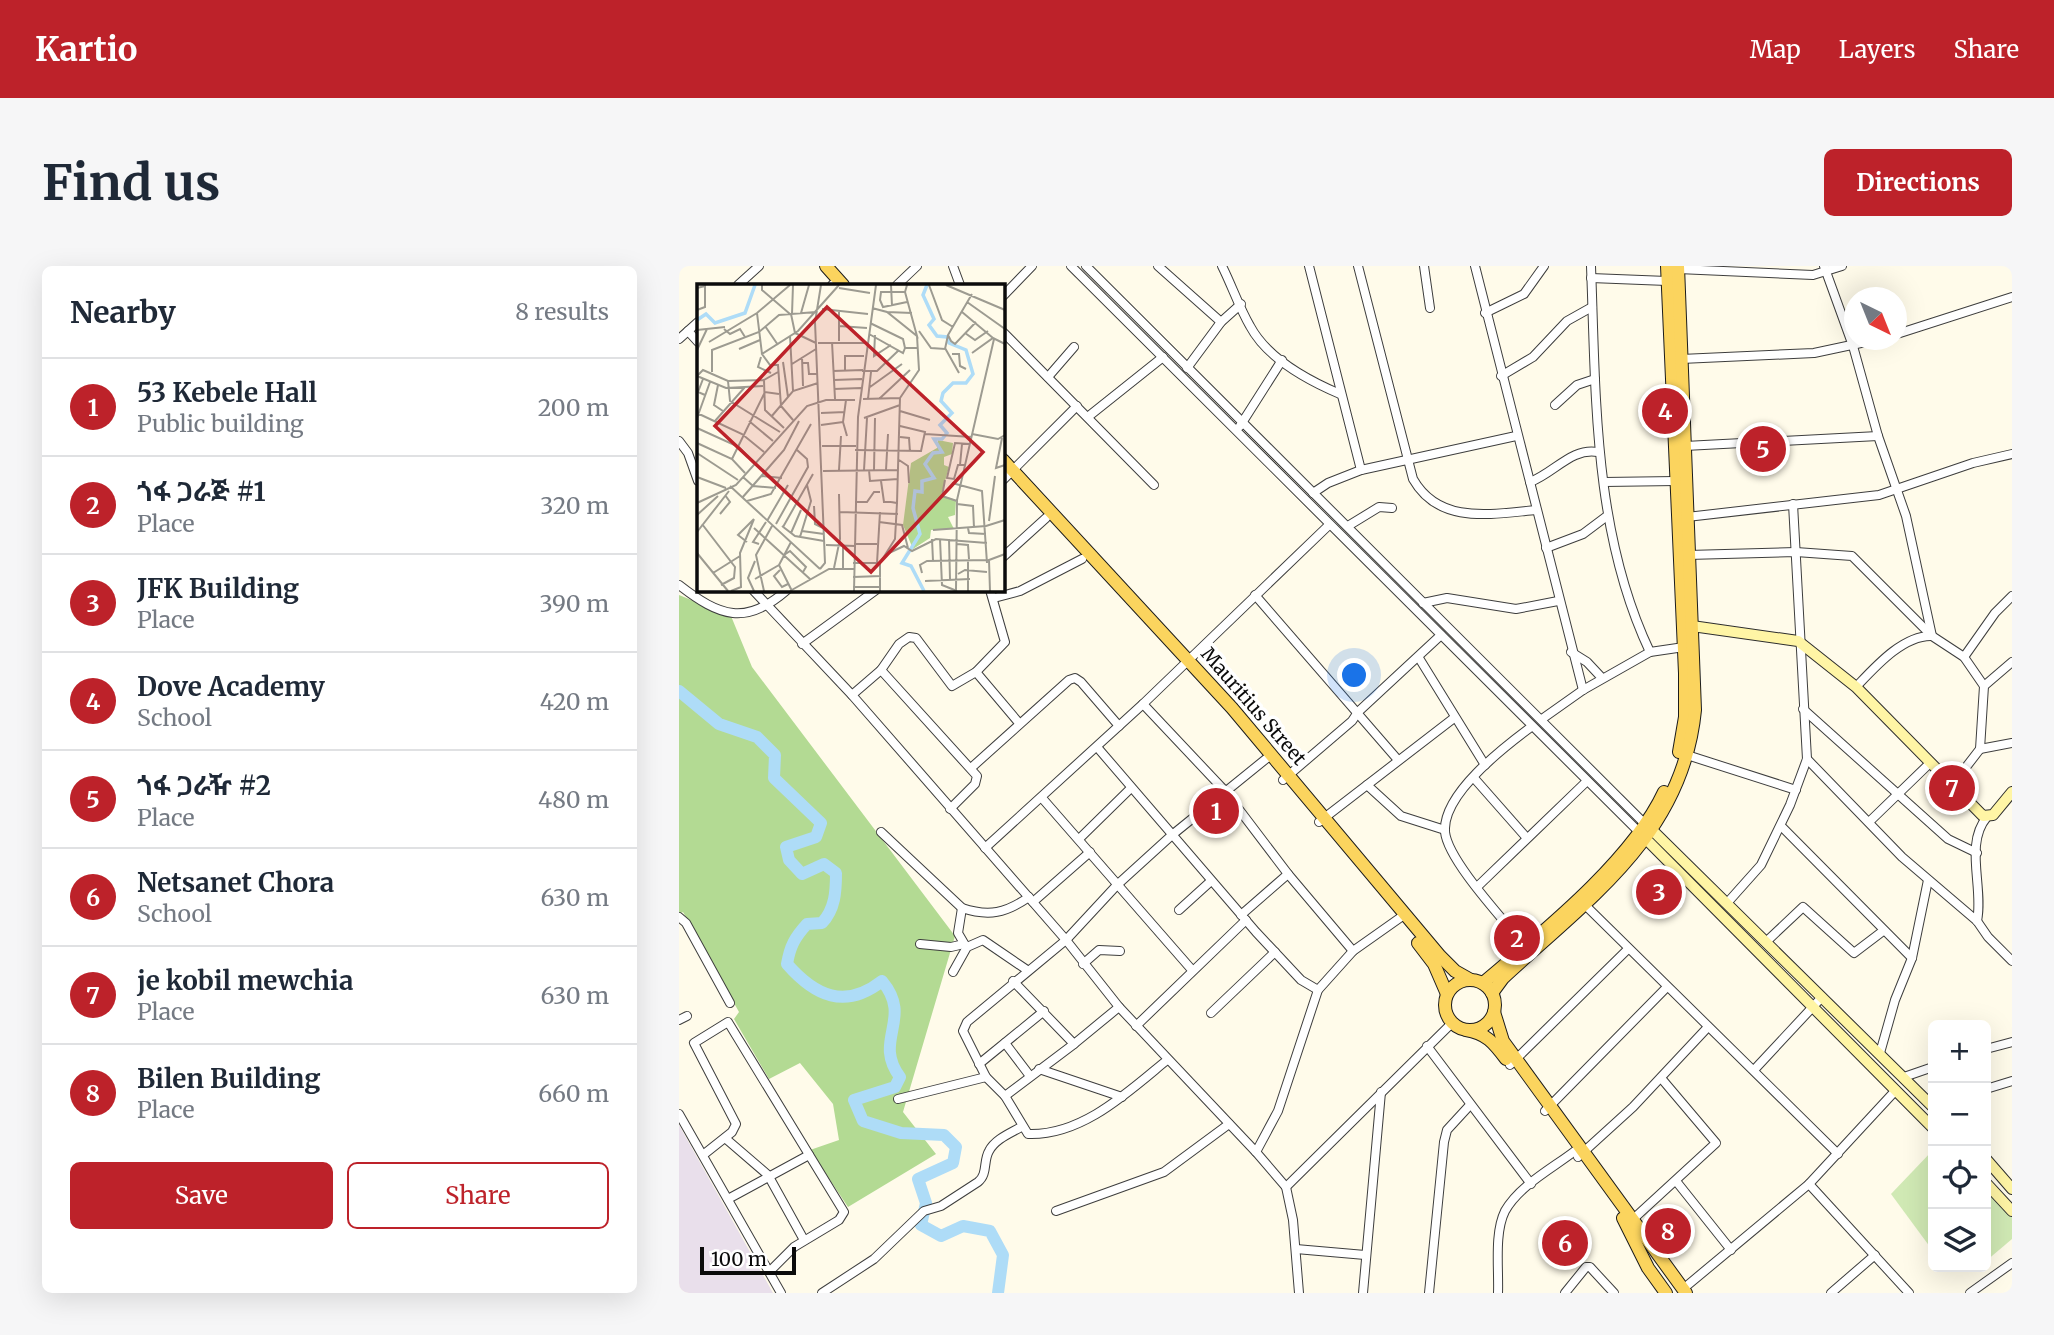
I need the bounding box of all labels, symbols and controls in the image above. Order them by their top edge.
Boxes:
text: Kartio [35,29,138,70]
text: Map [1750,34,1801,65]
text: Layers [1839,34,1915,65]
text: Share [1953,34,2019,65]
button: Directions [1824,149,2012,216]
text: Find us [42,152,220,213]
inset map [697,284,1005,592]
north arrow [1844,287,1907,350]
text: Nearby [70,293,176,331]
text: 8 results [515,297,609,326]
text: 53 Kebele Hall [137,376,317,409]
pin: 4 [1642,385,1688,437]
text: 1 [88,393,98,422]
text: 200 m [538,393,609,422]
text: Public building [137,409,304,438]
pin: 5 [1740,423,1786,475]
text: ጎፋ ጋራጅ #1 [137,475,266,508]
text: 2 [86,491,100,520]
text: 320 m [540,491,609,520]
text: Place [137,509,194,538]
text: JFK Building [137,572,299,605]
text: 3 [86,589,100,618]
text: 390 m [539,589,609,618]
text: Place [137,605,194,634]
street label: Mauritius Street [1196,642,1312,770]
your location [1337,658,1371,692]
text: Dove Academy [137,670,325,703]
text: 4 [86,687,100,716]
text: 420 m [540,687,609,716]
text: School [137,703,212,732]
pin: 7 [1929,762,1975,814]
text: ጎፋ ጋራዥ #2 [137,769,271,802]
text: 5 [86,785,100,814]
text: 480 m [538,785,609,814]
pin: 1 [1193,785,1239,837]
text: Place [137,803,194,832]
text: Netsanet Chora [137,866,334,899]
pin: 3 [1636,866,1682,918]
text: 6 [86,883,100,912]
text: 630 m [541,883,609,912]
text: School [137,899,212,928]
pin: 2 [1494,912,1540,964]
text: je kobil mewchia [137,964,353,997]
text: 7 [86,981,100,1010]
text: 630 m [541,981,609,1010]
text: Place [137,997,194,1026]
map controls [1928,1020,1991,1272]
button: + [1928,1020,1991,1083]
text: Bilen Building [137,1062,321,1095]
text: 8 [86,1079,100,1108]
text: 660 m [538,1079,609,1108]
button: − [1928,1083,1991,1146]
text: Place [137,1095,194,1124]
button: locate [1928,1146,1991,1209]
button: Save [70,1162,333,1229]
button: Share [347,1162,609,1229]
pin: 8 [1645,1205,1691,1257]
button: layers [1928,1209,1991,1272]
pin: 6 [1542,1217,1588,1269]
scale bar [700,1244,796,1276]
text: 100 m [711,1247,767,1271]

